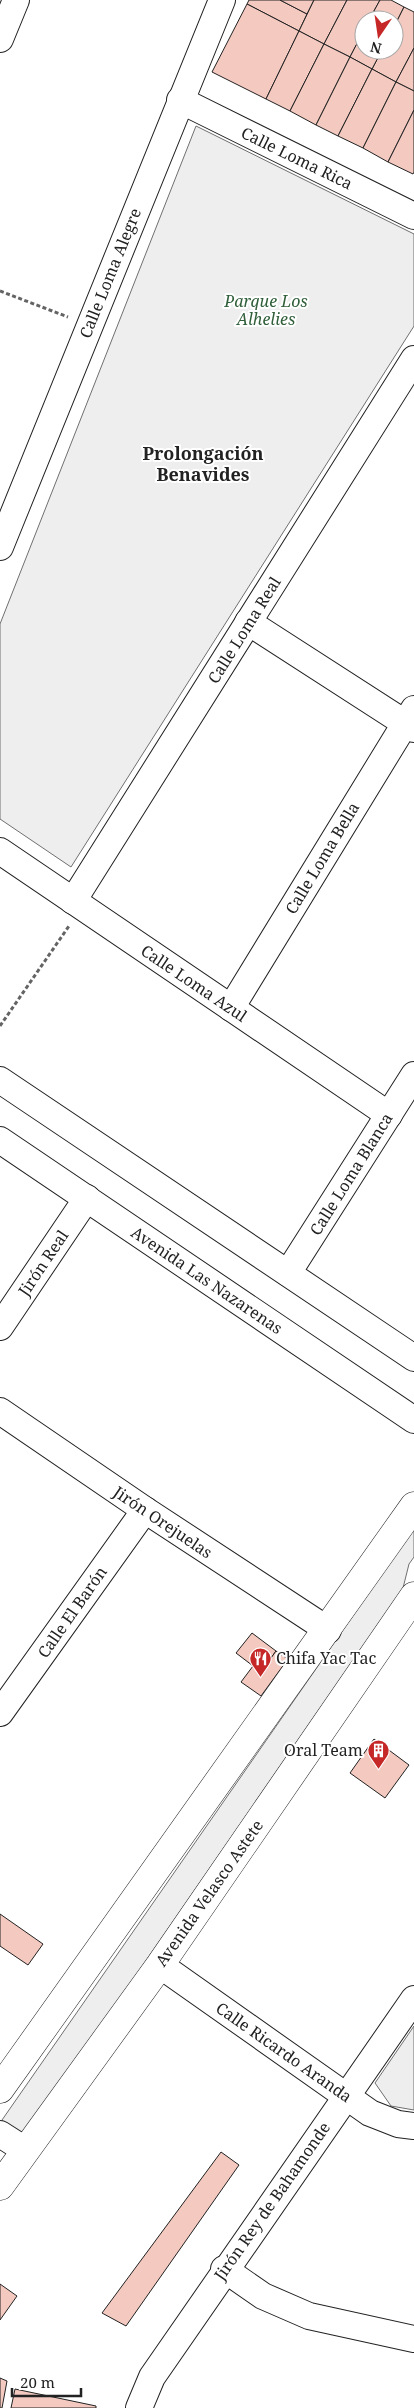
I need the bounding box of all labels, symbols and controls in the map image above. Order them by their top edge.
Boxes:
north arrow [354,10,404,60]
text: N [368,38,383,59]
street label: Calle Loma Rica [238,121,356,195]
street label: Calle Loma Alegre [74,205,146,341]
park label: Parque Los Alhelies [223,290,308,330]
district label: Prolongación Benavides [142,441,264,486]
street label: Calle Loma Real [202,572,286,688]
street label: Calle Loma Bella [280,798,364,918]
street label: Calle Loma Azul [137,939,251,1027]
street label: Calle Loma Blanca [304,1109,398,1239]
street label: Avenida Las Nazarenas [127,1221,287,1339]
street label: Jirón Real [12,1226,73,1301]
street label: Jirón Orejuelas [108,1480,217,1563]
street label: Calle El Barón [32,1562,112,1662]
restaurant icon: Chifa Yac Tac [248,1646,272,1677]
place label: Chifa Yac Tac [276,1647,377,1669]
building icon: Oral Team [367,1738,391,1769]
place label: Oral Team [284,1739,363,1761]
street label: Avenida Velasco Astete [150,1815,268,1971]
street label: Calle Ricardo Aranda [212,1997,356,2107]
street label: Jirón Rey de Bahamonde [208,2117,335,2285]
scale bar [12,2366,81,2398]
text: 20 m [20,2372,55,2392]

